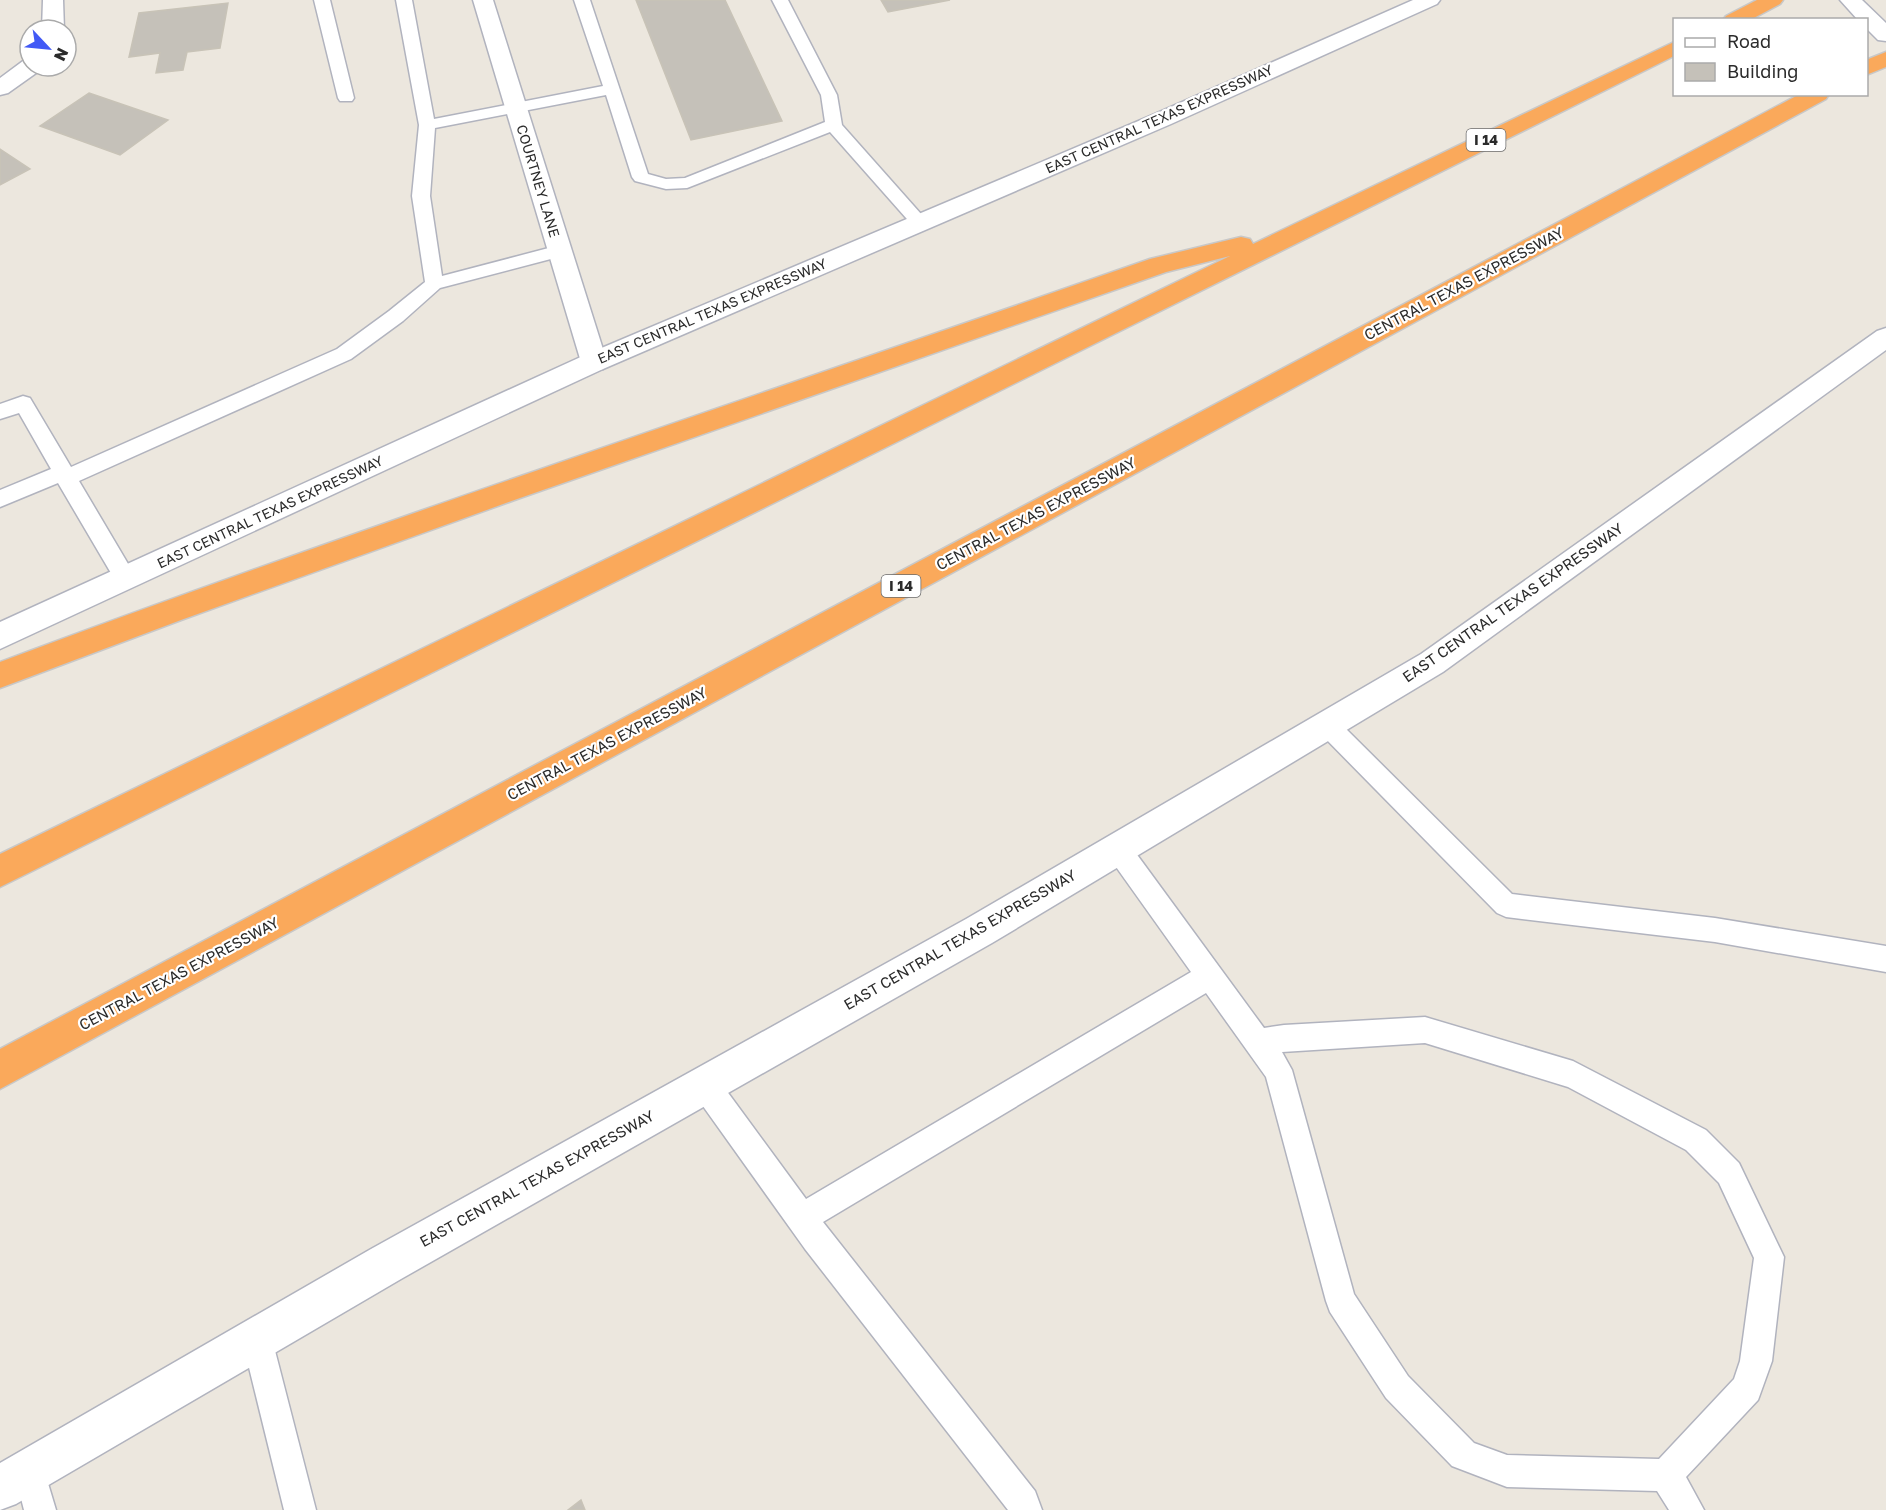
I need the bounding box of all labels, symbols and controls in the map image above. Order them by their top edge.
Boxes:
north arrow [18,18,78,78]
legend [1673,18,1868,96]
text: Road [1727,30,1771,52]
text: N [50,45,73,64]
street label: EAST CENTRAL TEXAS EXPRESSWAY [1042,60,1275,177]
text: Building [1727,60,1798,82]
street label: COURTNEY LANE [513,122,564,239]
road number: I 14 [1466,129,1506,151]
street label: CENTRAL TEXAS EXPRESSWAY [1361,223,1567,344]
street label: EAST CENTRAL TEXAS EXPRESSWAY [595,254,829,367]
street label: EAST CENTRAL TEXAS EXPRESSWAY [154,452,385,572]
street label: CENTRAL TEXAS EXPRESSWAY [933,453,1139,574]
street label: EAST CENTRAL TEXAS EXPRESSWAY [1399,519,1626,686]
road number: I 14 [882,575,920,597]
street label: CENTRAL TEXAS EXPRESSWAY [504,683,710,804]
street label: EAST CENTRAL TEXAS EXPRESSWAY [840,865,1079,1013]
street label: CENTRAL TEXAS EXPRESSWAY [76,913,282,1034]
street label: EAST CENTRAL TEXAS EXPRESSWAY [416,1106,657,1250]

